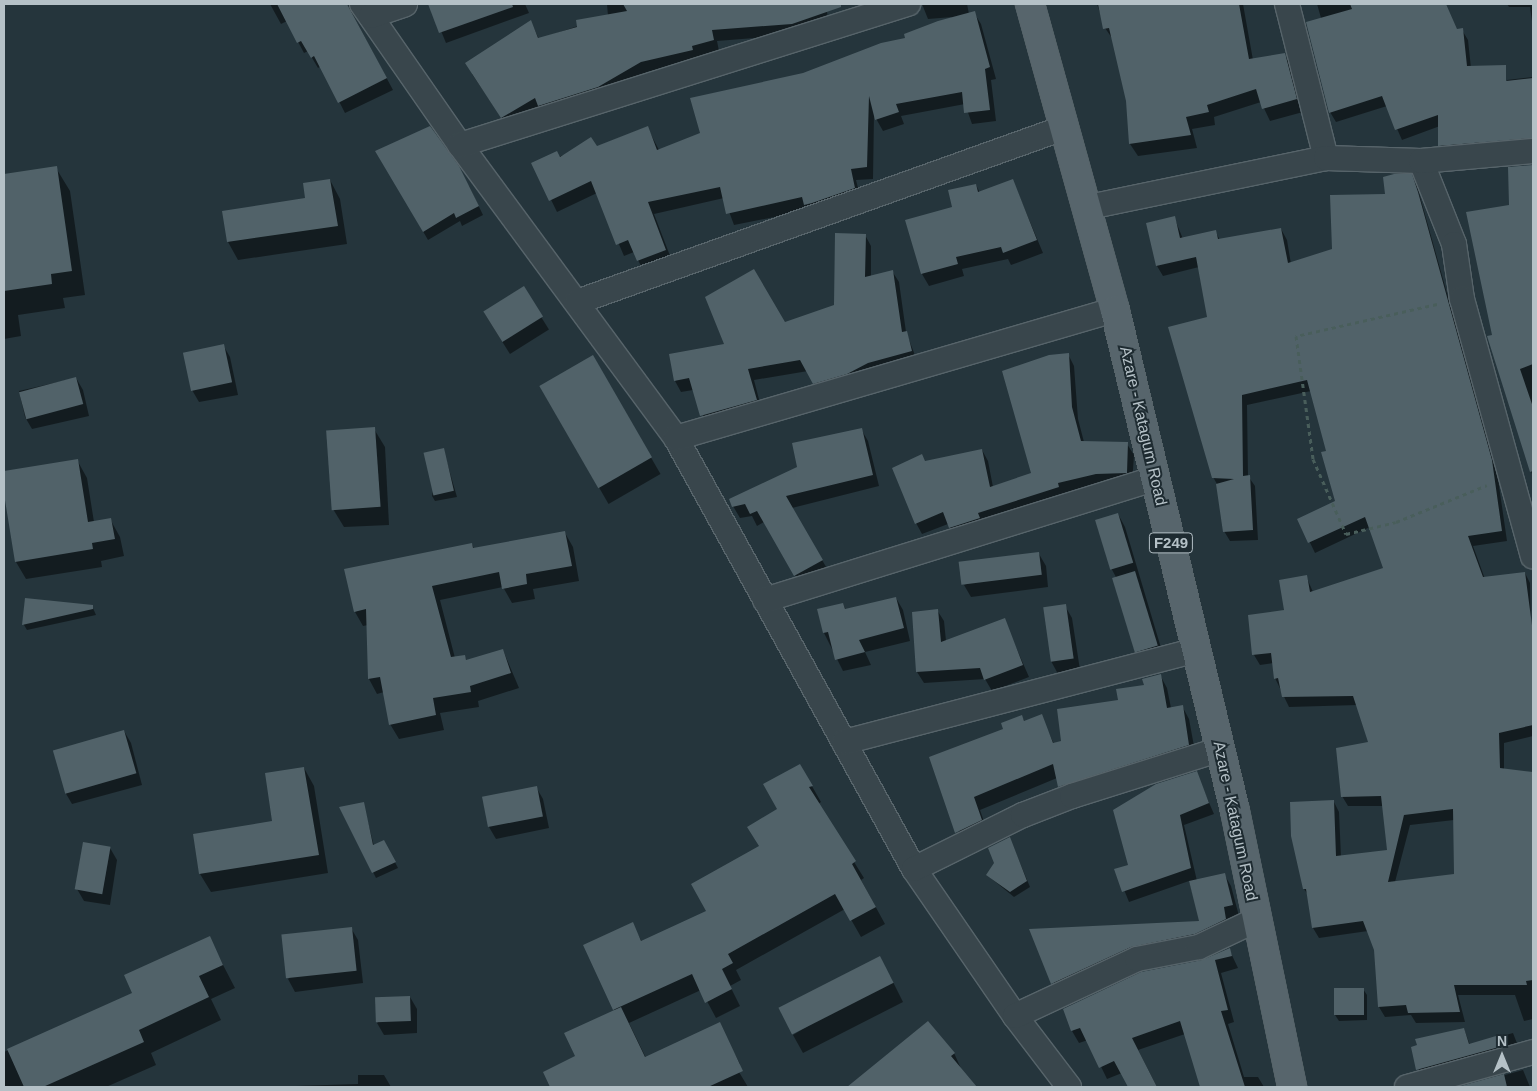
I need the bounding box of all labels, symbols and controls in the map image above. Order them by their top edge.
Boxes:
street label: Azare - Katagum Road [1115,345,1171,507]
road number: F249 [1148,530,1194,556]
street label: Azare - Katagum Road [1209,739,1261,903]
north arrow [1477,1031,1527,1081]
text: N [1497,1033,1507,1049]

